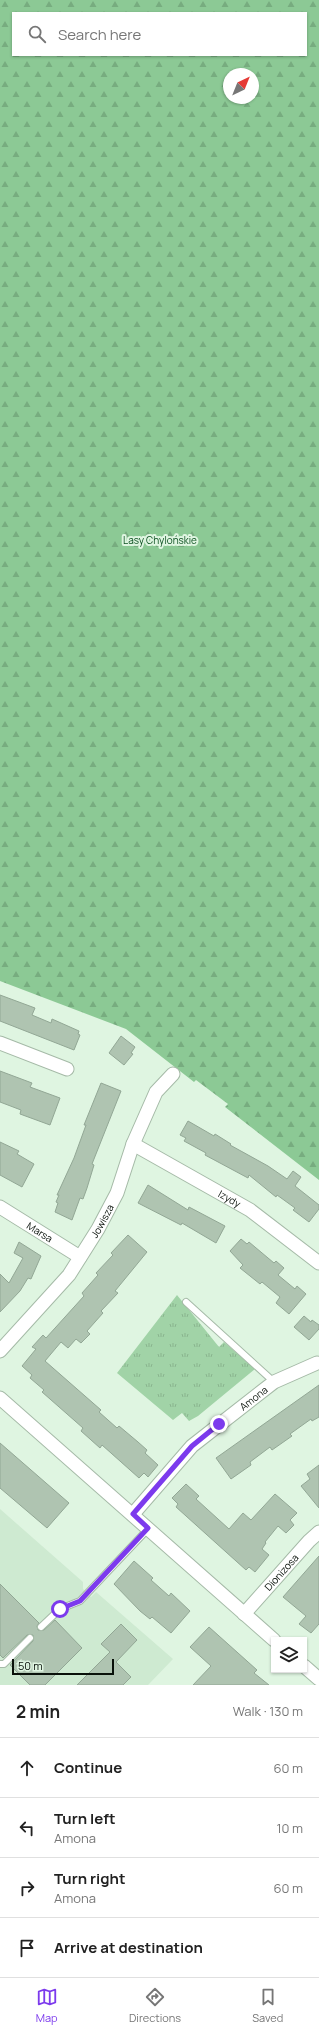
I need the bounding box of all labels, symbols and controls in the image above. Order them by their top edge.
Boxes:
search box [12,12,307,56]
icon: search [26,23,48,45]
text: Search here [58,24,141,45]
north arrow [223,68,259,104]
park label: Lasy Chylońskie [123,533,197,547]
street label: Izydy [216,1187,244,1211]
street label: Jowisza [87,1202,117,1240]
street label: Marsa [24,1219,56,1245]
street label: Amona [236,1383,270,1413]
route end [210,1415,228,1433]
street label: Dionizosa [261,1551,301,1594]
route start [51,1600,69,1618]
map controls [271,1637,307,1673]
button: layers [271,1637,307,1673]
scale bar [12,1657,114,1676]
text: 50 m [18,1658,43,1673]
text: 2 min [16,1700,60,1723]
text: Walk · 130 m [233,1702,303,1720]
icon: ahead [16,1757,38,1779]
text: Continue [54,1757,122,1778]
text: 60 m [273,1759,303,1777]
text: Turn left [54,1808,116,1829]
icon: left [16,1817,38,1839]
text: 10 m [276,1819,303,1837]
text: Amona [54,1829,96,1847]
text: Turn right [54,1868,125,1889]
icon: right [16,1877,38,1899]
text: 60 m [273,1879,303,1897]
text: Amona [54,1889,96,1907]
icon: arrive [16,1937,38,1959]
text: Arrive at destination [54,1937,203,1958]
tab: Map [36,1986,58,2025]
tab: Directions [129,1986,181,2025]
tab: Saved [252,1986,283,2025]

